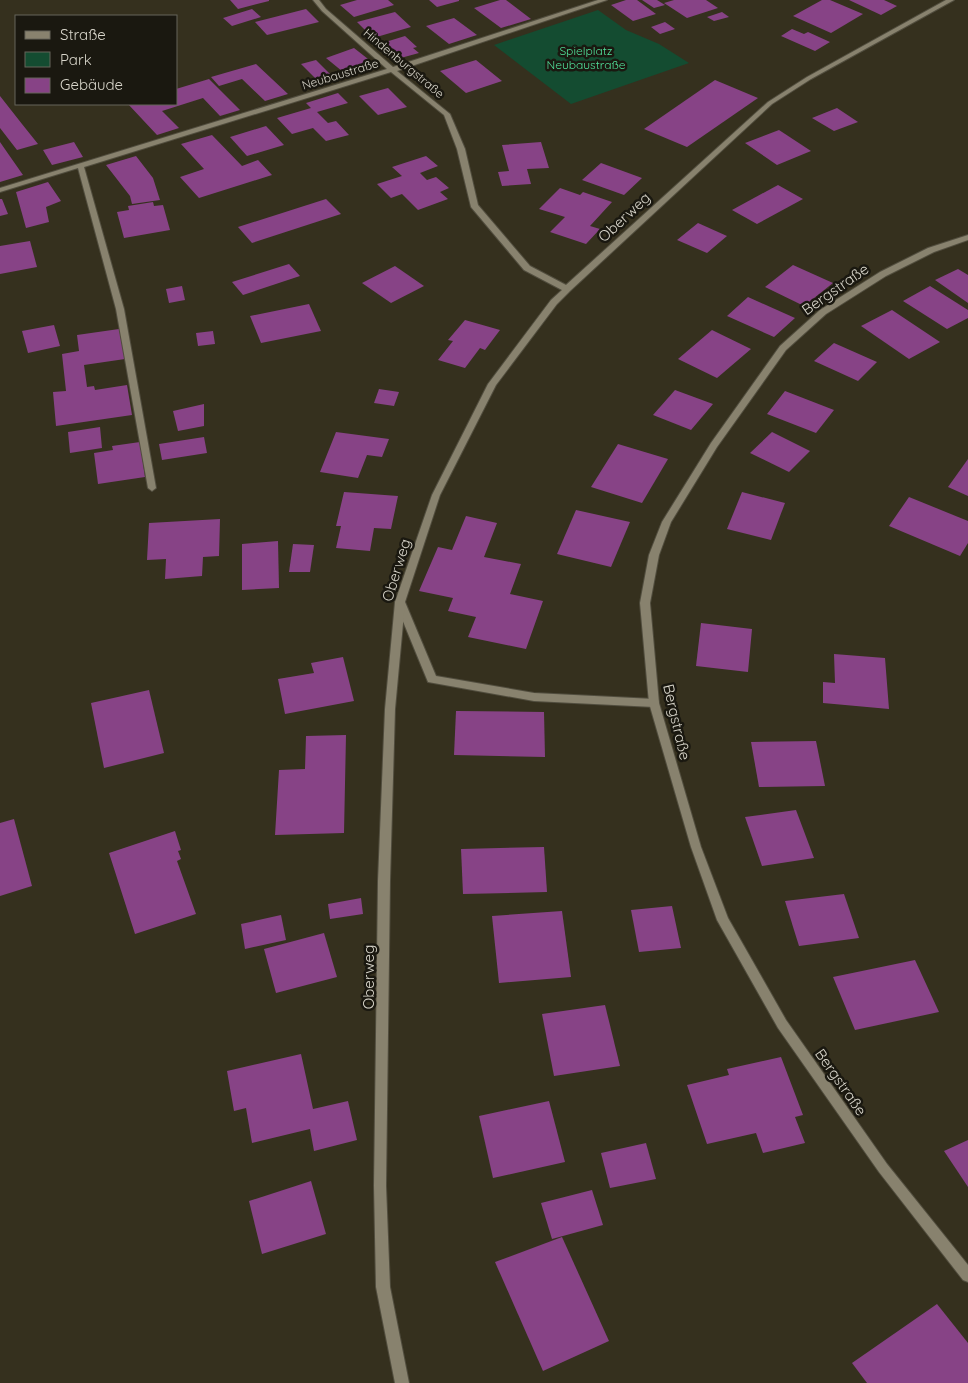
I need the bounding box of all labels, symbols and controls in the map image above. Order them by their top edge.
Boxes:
legend [15,15,178,105]
text: Straße [60,25,106,44]
street label: Hindenburgstraße [361,25,447,101]
park label: Spielplatz Neubaustraße [546,43,626,72]
text: Park [60,50,92,69]
street label: Neubaustraße [300,55,380,93]
text: Gebäude [60,75,123,94]
street label: Oberweg [594,188,654,246]
street label: Bergstraße [798,259,872,319]
street label: Oberweg [377,536,415,604]
street label: Bergstraße [659,682,695,762]
street label: Oberweg [359,945,378,1009]
street label: Bergstraße [811,1045,871,1119]

